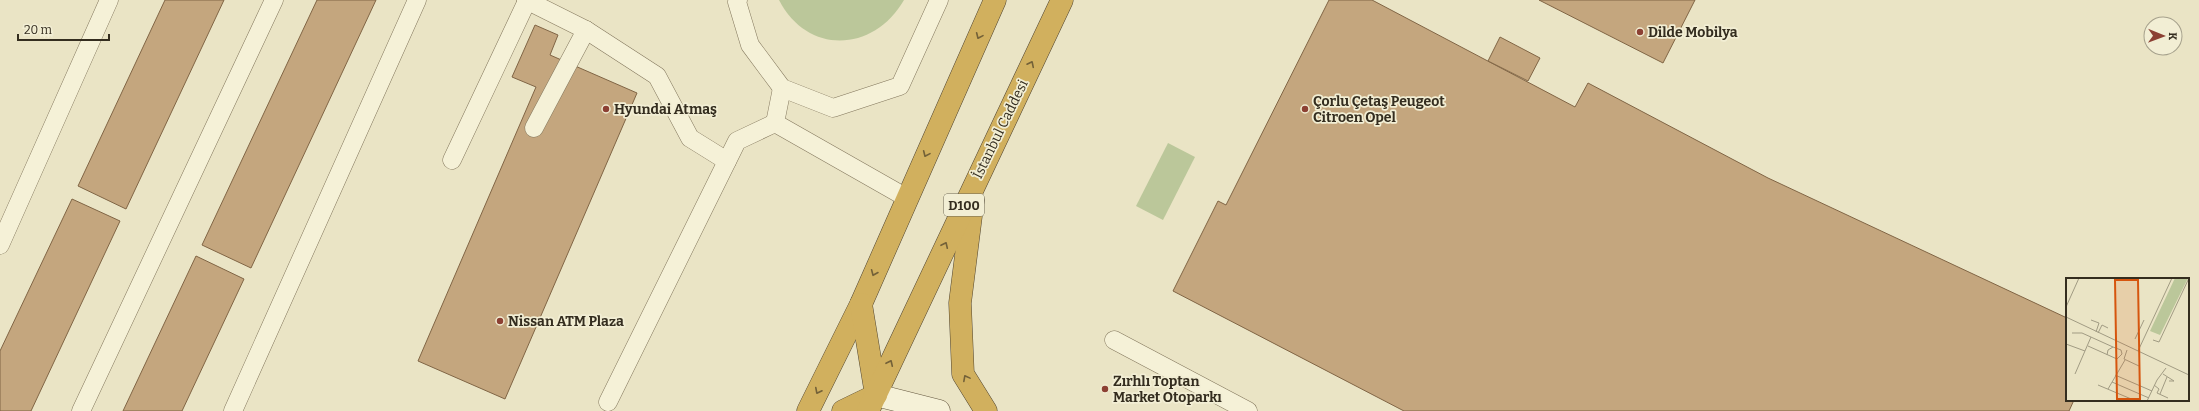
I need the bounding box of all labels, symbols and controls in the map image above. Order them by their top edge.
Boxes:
scale bar [18,16,109,42]
north arrow [2143,16,2183,56]
text: 20 m [24,23,53,37]
place label: Dilde Mobilya [1648,24,1738,41]
marker: Dilde Mobilya [1635,27,1645,37]
one-way arrow [976,32,984,39]
text: K [2166,32,2179,40]
one-way arrow [1026,61,1034,69]
street label: İstanbul Caddesi [969,77,1032,181]
place label: Çorlu Çetaş Peugeot Citroen Opel [1313,93,1445,126]
place label: Hyundai Atmaş [614,101,717,118]
marker: Hyundai Atmaş [601,104,611,114]
marker: Çorlu Çetaş Peugeot Citroen Opel [1300,104,1310,114]
one-way arrow [923,151,931,158]
road number: D100 [944,194,984,216]
one-way arrow [940,242,948,249]
one-way arrow [871,270,879,277]
inset map [2066,278,2189,401]
place label: Nissan ATM Plaza [508,313,624,330]
marker: Nissan ATM Plaza [495,316,505,326]
one-way arrow [886,360,894,367]
place label: Zırhlı Toptan Market Otoparkı [1113,373,1222,406]
one-way arrow [963,375,971,382]
marker: Zırhlı Toptan Market Otoparkı [1100,384,1110,394]
one-way arrow [815,386,823,394]

